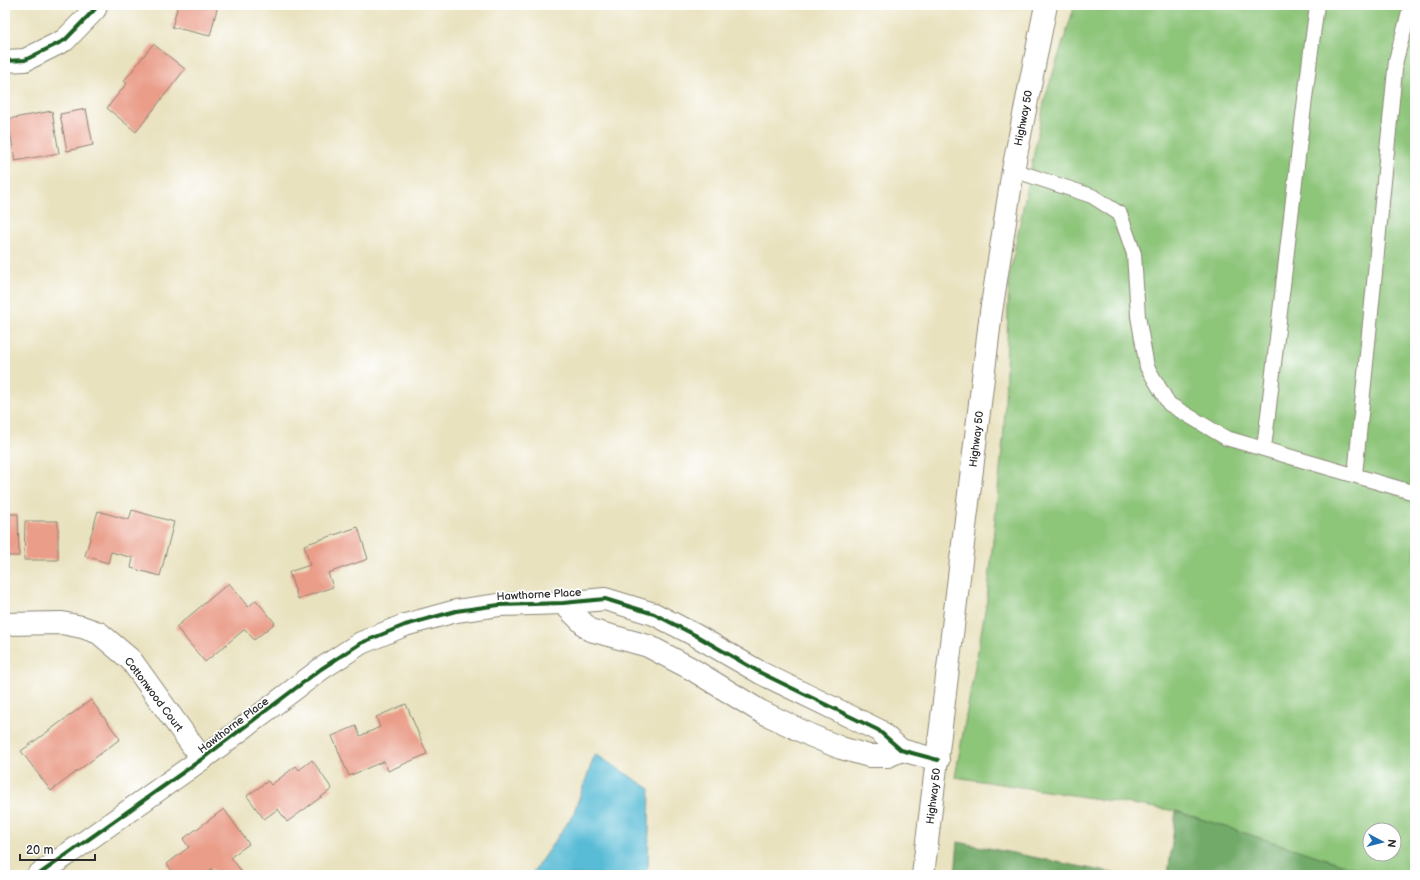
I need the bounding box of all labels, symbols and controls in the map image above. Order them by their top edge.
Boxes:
street label: Highway 50 [1012,89,1035,147]
street label: Highway 50 [967,410,986,468]
street label: Hawthorne Place [496,586,582,603]
street label: Cottonwood Court [122,655,186,734]
street label: Hawthorne Place [195,694,272,756]
street label: Highway 50 [924,767,943,825]
north arrow [1362,822,1402,862]
scale bar [20,836,95,862]
text: N [1384,838,1398,848]
text: 20 m [26,843,53,858]

